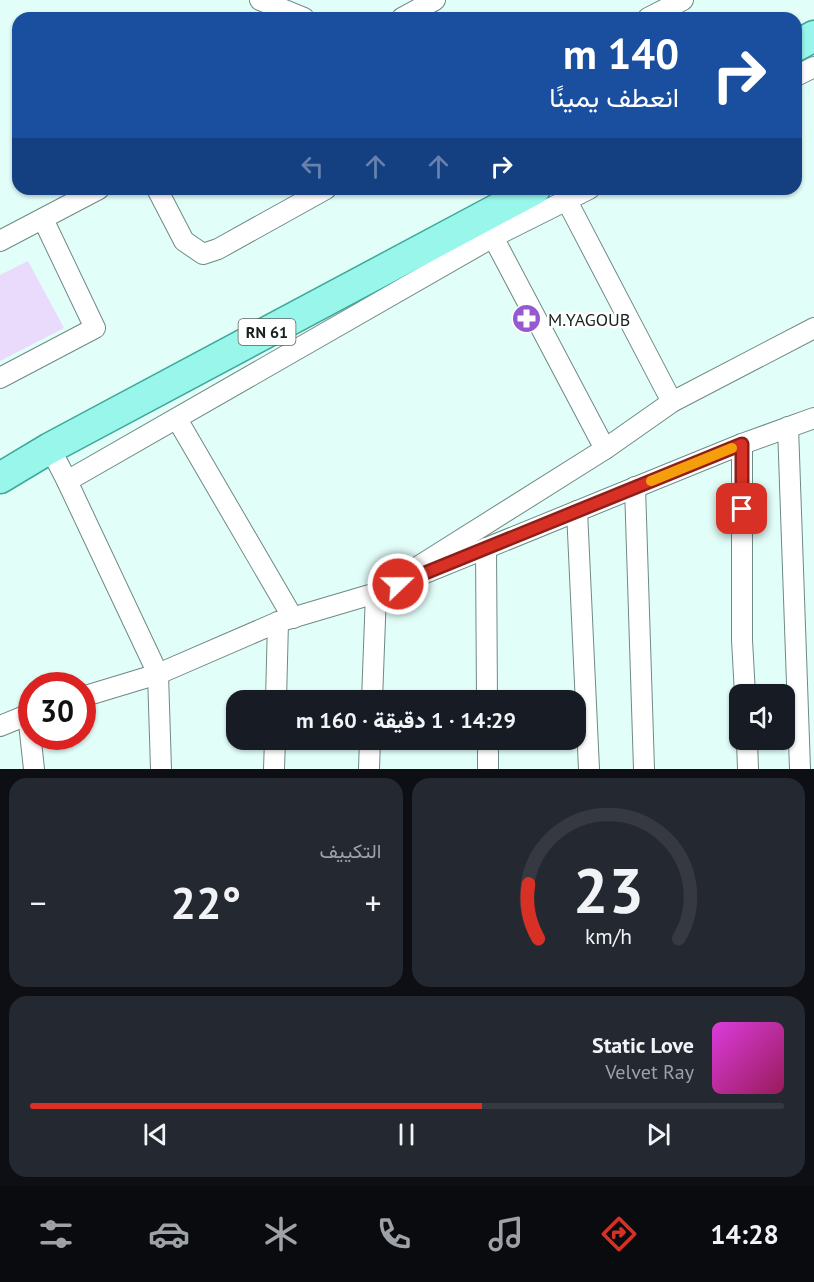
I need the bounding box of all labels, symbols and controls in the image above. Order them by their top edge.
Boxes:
text: 140 m [563,26,679,81]
icon: right [700,36,778,114]
text: انعطف يمينًا [549,80,679,114]
icon: left [296,150,329,183]
icon: ahead [359,150,392,183]
icon: ahead [422,150,455,183]
icon: right [485,150,518,183]
pharmacy icon: M.YAGOUB [511,303,543,335]
place label: M.YAGOUB [548,308,630,331]
road number: RN 61 [238,319,296,345]
pin [716,483,767,534]
icon: arrive [725,492,758,525]
position arrow [366,552,430,616]
speed limit sign: 30 [18,672,96,750]
map controls [729,684,795,750]
button: sound [729,684,795,750]
text: 14:29 · 1 دقيقة · 160 m [296,706,516,734]
text: التكييف [319,838,382,864]
text: 23 [573,849,644,930]
text: 22° [170,873,241,931]
text: − [30,881,47,924]
text: + [365,881,381,924]
text: km/h [585,923,632,951]
text: Static Love [592,1031,694,1059]
text: Velvet Ray [605,1059,694,1085]
icon: previous [139,1118,172,1151]
icon: pause [390,1118,423,1151]
icon: next [642,1118,675,1151]
icon: filters [35,1213,77,1255]
icon: car [148,1213,190,1255]
icon: climate [260,1213,302,1255]
icon: phone [373,1213,415,1255]
icon: music [485,1213,527,1255]
icon: directions [598,1213,640,1255]
text: 14:28 [710,1217,779,1251]

